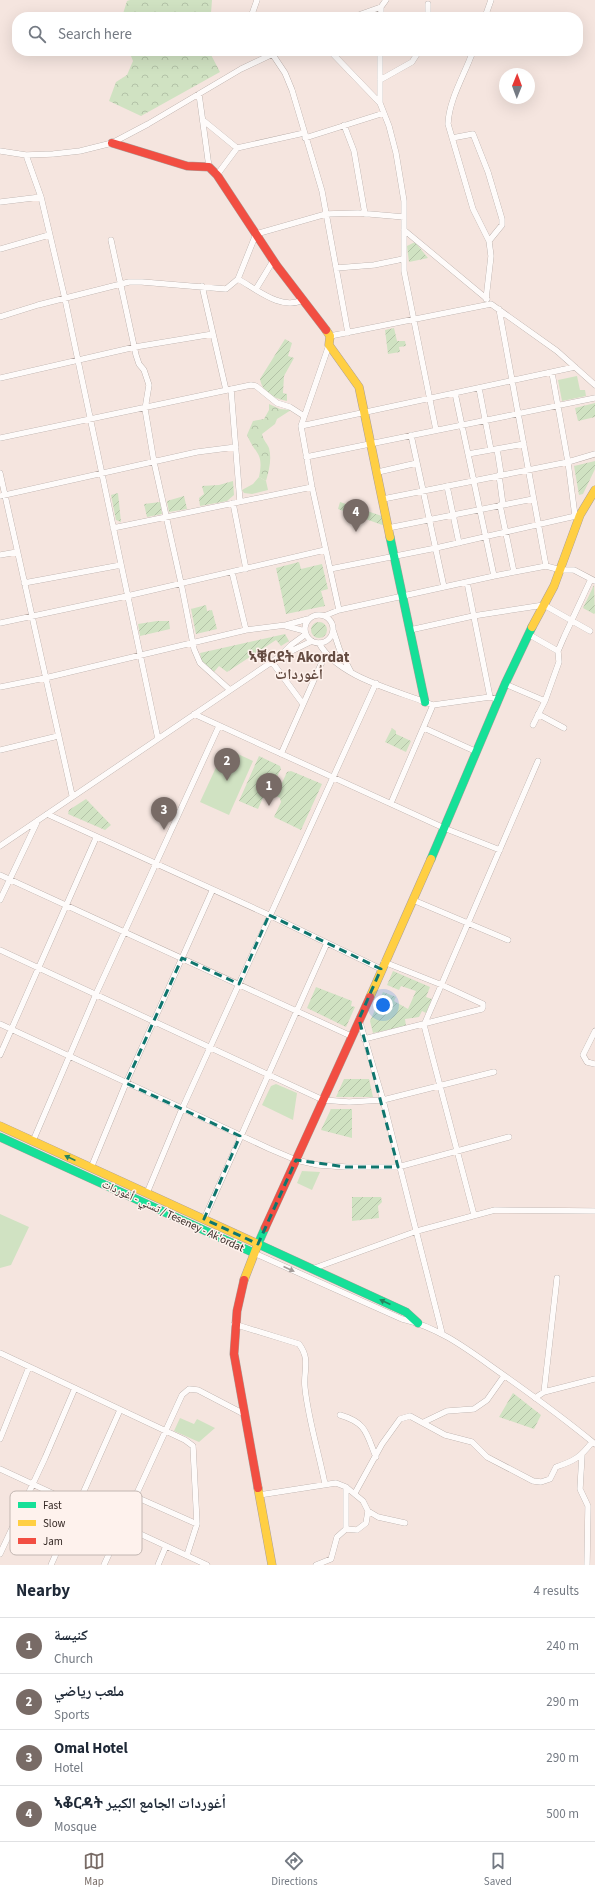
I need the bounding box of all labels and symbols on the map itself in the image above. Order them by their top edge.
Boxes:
north arrow [499,68,535,104]
pin: 4 [343,499,369,532]
district label: ኣቑርደት Akordat أغوردات [249,647,350,685]
pin: 2 [214,748,240,781]
pin: 1 [256,773,282,806]
pin: 3 [151,797,177,830]
your location [373,995,393,1015]
one-way arrow [64,1155,75,1161]
street label: تسني - أغوردات / Teseney - Ak'ordat [99,1176,247,1256]
one-way arrow [284,1266,295,1272]
one-way arrow [379,1299,391,1305]
legend [10,1491,142,1555]
text: Fast [43,1498,62,1513]
text: Slow [43,1516,66,1531]
text: Jam [43,1534,63,1549]

